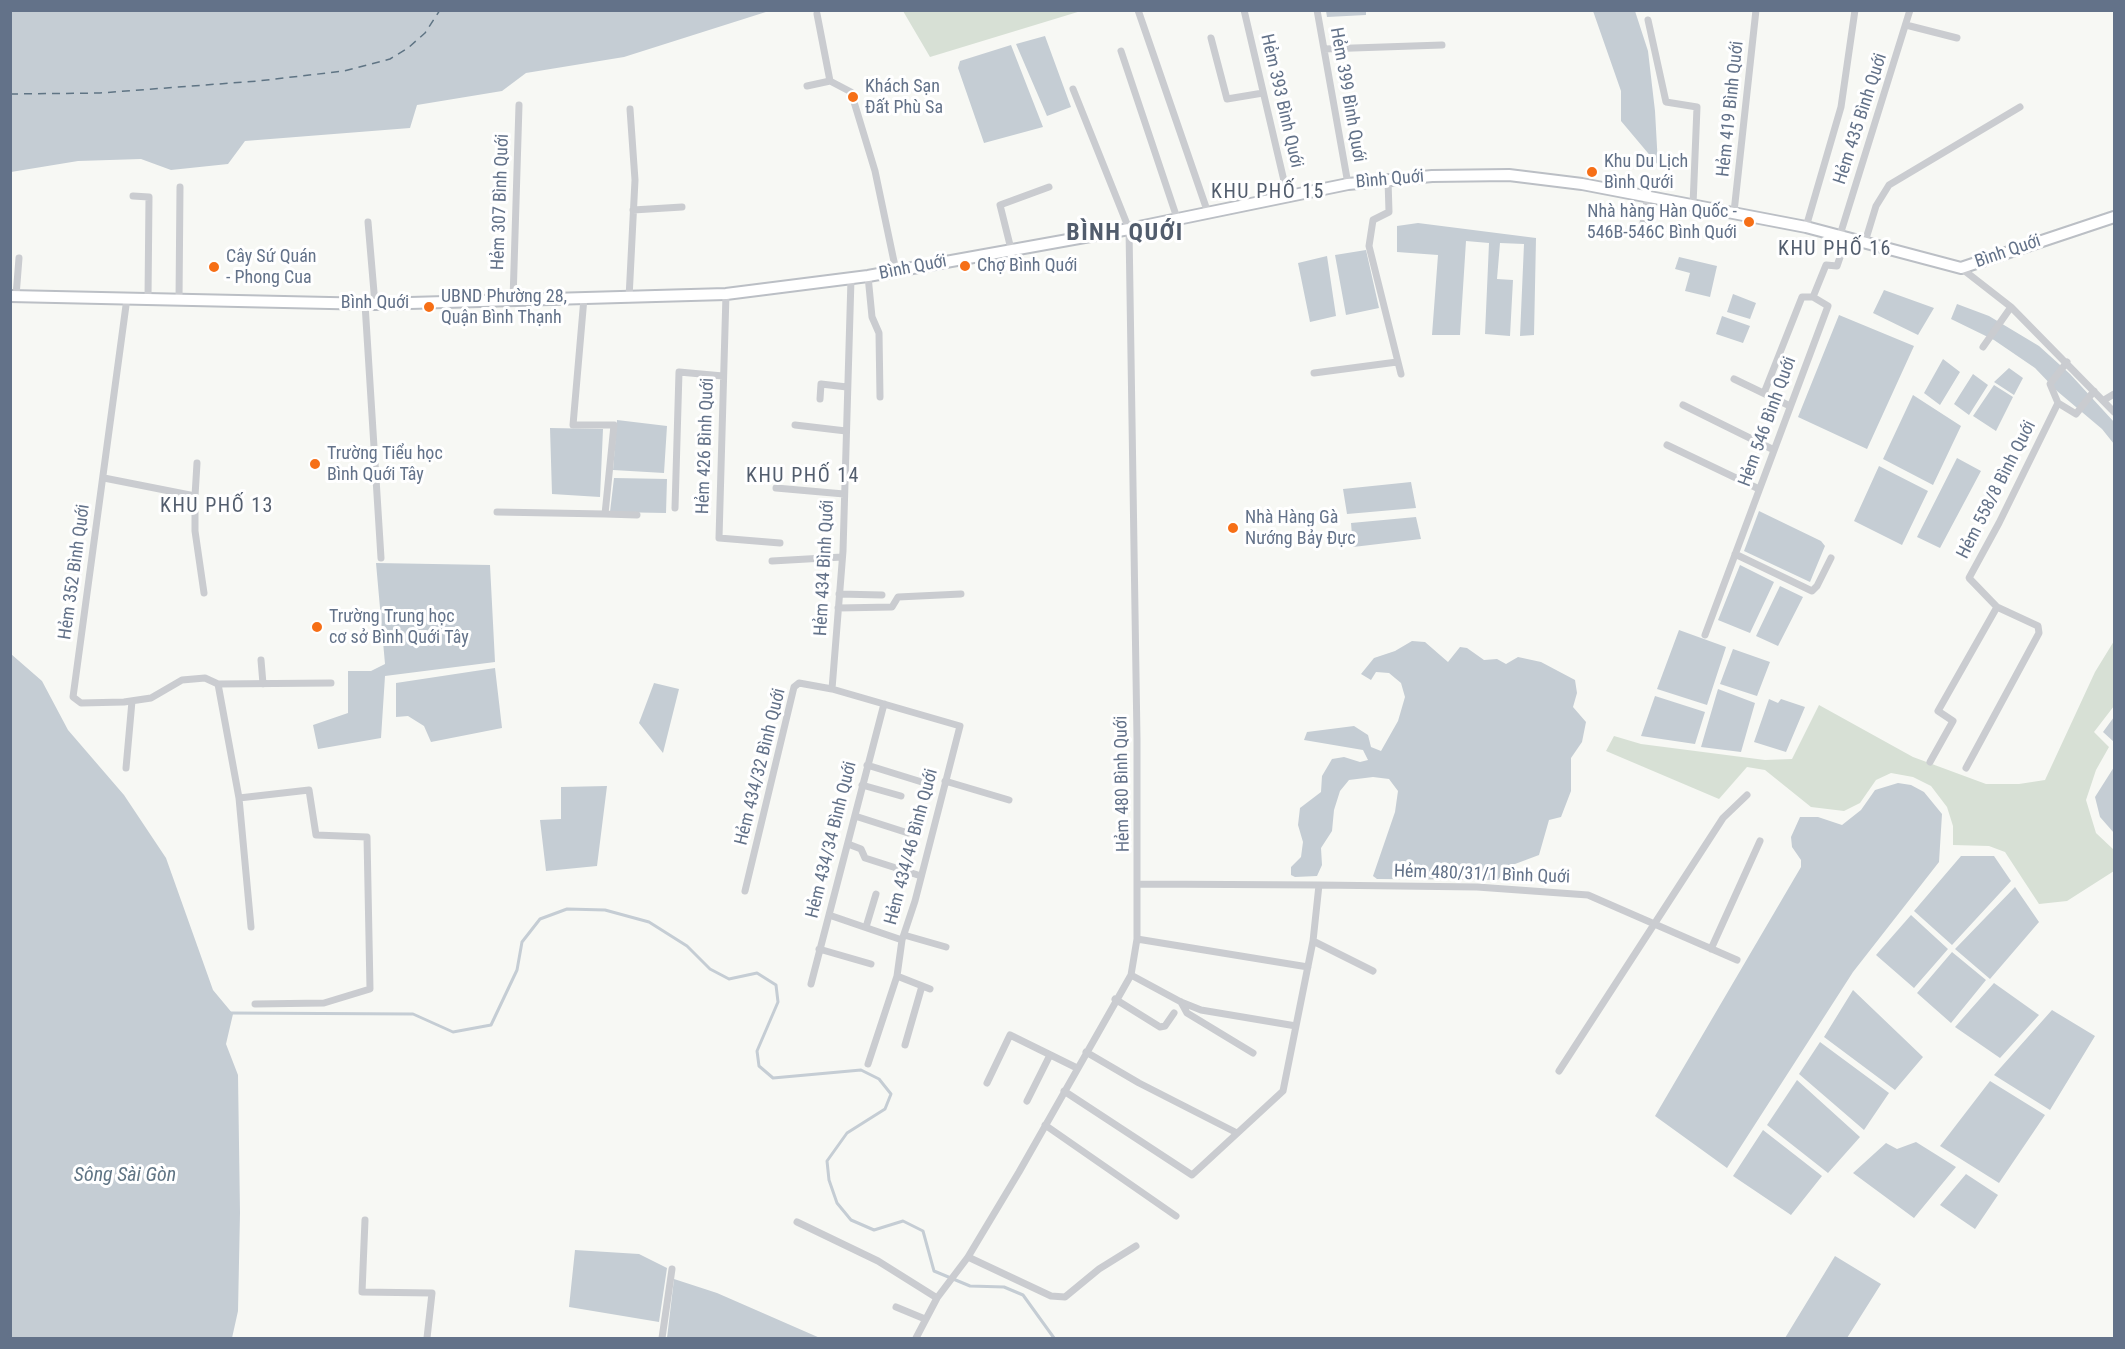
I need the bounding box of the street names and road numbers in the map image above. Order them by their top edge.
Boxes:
street label: Hẻm 399 Bình Quới [1325,26,1369,164]
street label: Hẻm 393 Bình Quới [1255,32,1307,170]
street label: Hẻm 419 Bình Quới [1713,40,1749,178]
street label: Hẻm 435 Bình Quới [1830,51,1892,187]
street label: Hẻm 307 Bình Quới [488,133,514,271]
street label: Bình Quới [1355,166,1425,194]
street label: Bình Quới [1972,231,2044,273]
street label: Bình Quới [877,251,949,285]
street label: Bình Quới [341,292,409,314]
street label: Hẻm 546 Bình Quới [1735,354,1801,490]
street label: Hẻm 426 Bình Quới [693,377,719,515]
street label: Hẻm 558/8 Bình Quới [1953,417,2041,563]
street label: Hẻm 434 Bình Quới [811,499,839,637]
street label: Hẻm 352 Bình Quới [55,503,95,641]
street label: Hẻm 434/32 Bình Quới [731,686,791,848]
street label: Hẻm 480 Bình Quới [1111,716,1135,852]
street label: Hẻm 434/34 Bình Quới [802,759,862,921]
street label: Hẻm 434/46 Bình Quới [881,767,943,927]
street label: Hẻm 480/31/1 Bình Quới [1393,861,1571,889]

